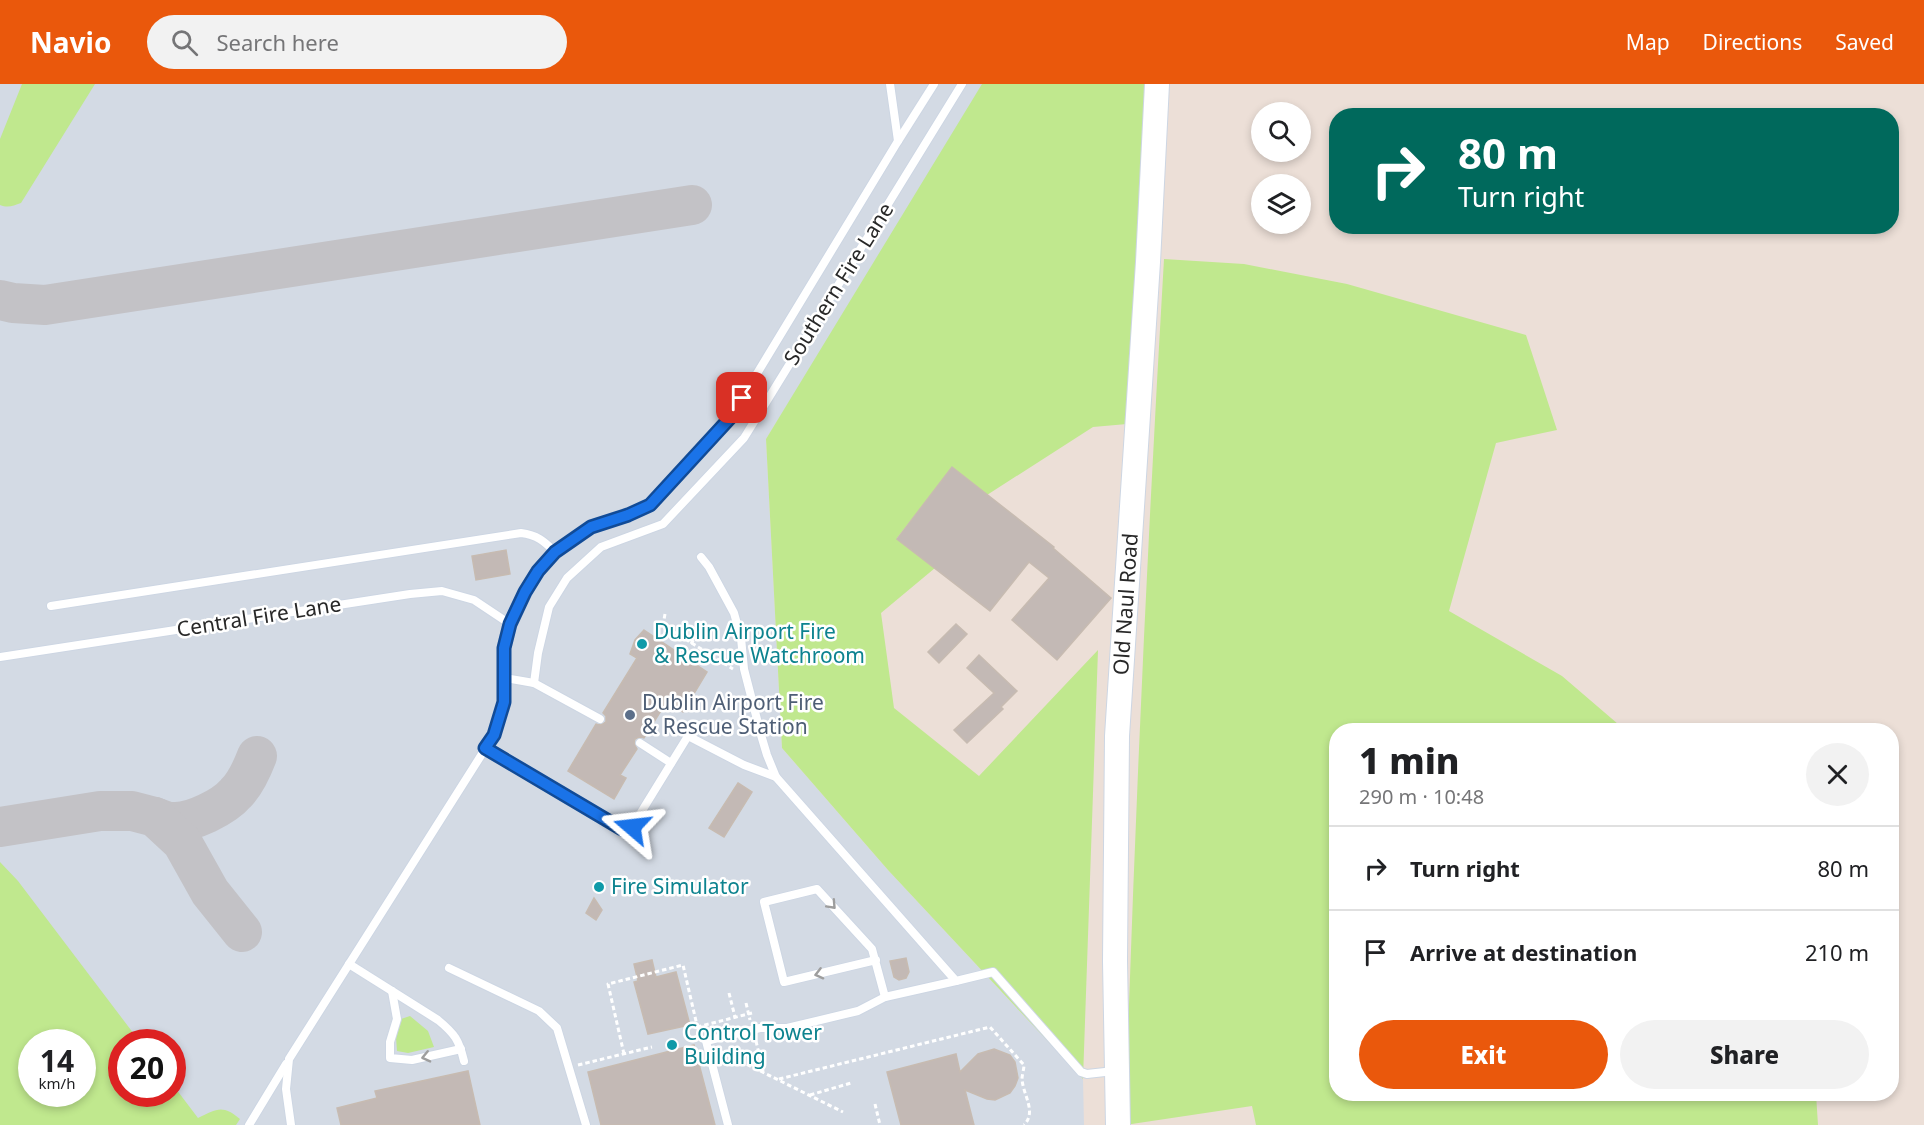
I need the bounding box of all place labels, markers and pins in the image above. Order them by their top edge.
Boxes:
pin [716,372,767,423]
place label: Dublin Airport Fire & Rescue Watchroom [654,617,865,669]
marker: Dublin Airport Fire & Rescue Watchroom [635,637,649,651]
place label: Dublin Airport Fire & Rescue Station [642,688,824,740]
marker: Dublin Airport Fire & Rescue Station [623,708,637,722]
place label: Fire Simulator [611,872,749,900]
marker: Fire Simulator [592,880,606,894]
place label: Control Tower Building [684,1018,822,1070]
marker: Control Tower Building [665,1038,679,1052]

